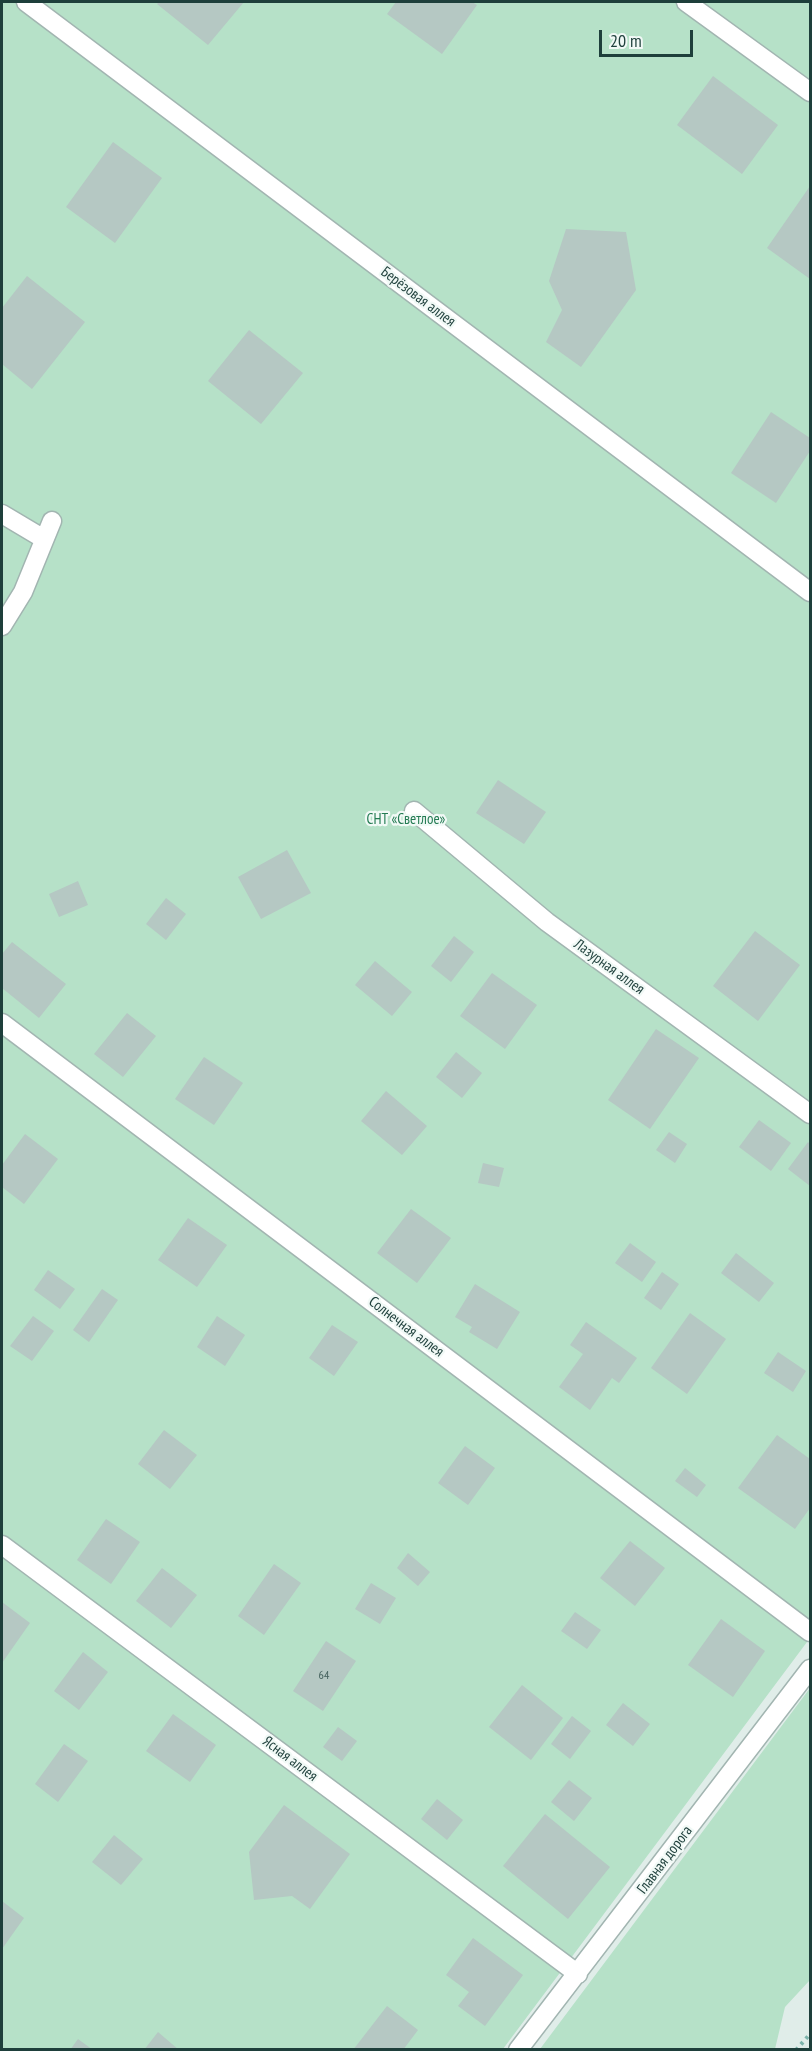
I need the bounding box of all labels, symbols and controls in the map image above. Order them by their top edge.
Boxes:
scale bar [602,18,696,56]
text: 20 m [610,29,642,52]
street label: Берёзовая аллея [377,263,459,331]
park label: СНТ «Светлое» [367,811,445,829]
street label: Лазурная аллея [570,935,648,999]
street label: Солнечная аллея [365,1293,447,1361]
house number: 64 [319,1669,329,1683]
street label: Ясная аллея [259,1733,321,1785]
street label: Главная дорога [634,1823,696,1897]

